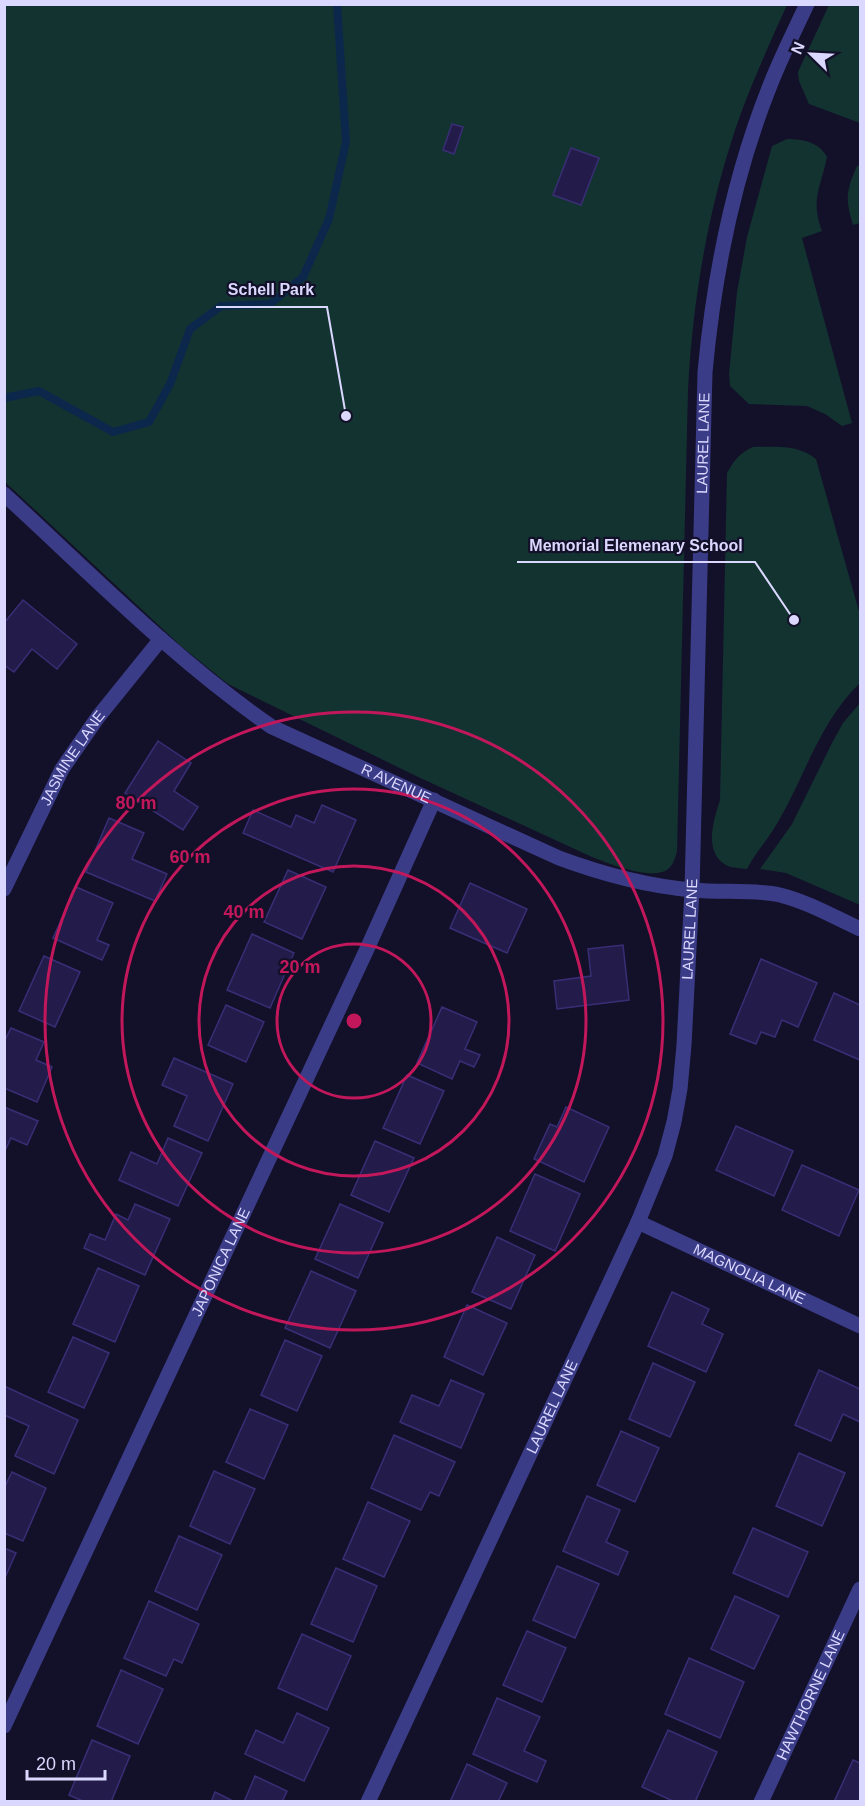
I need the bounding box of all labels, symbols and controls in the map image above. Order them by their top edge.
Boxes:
north arrow [781,24,841,84]
text: N [788,39,808,57]
callout: Schell Park [216,273,327,307]
text: Schell Park [228,281,314,298]
street label: LAUREL LANE [693,392,712,494]
callout: Memorial Elemenary School [517,528,755,562]
text: Memorial Elemenary School [529,537,743,554]
street label: JASMINE LANE [37,707,108,808]
street label: R AVENUE [359,760,434,807]
text: 80 m [115,793,157,813]
text: 60 m [169,847,211,867]
street label: LAUREL LANE [678,878,700,980]
text: 40 m [223,902,265,922]
text: 20 m [279,957,321,977]
centre of rings [344,1011,364,1031]
street label: JAPONICA LANE [188,1205,253,1319]
street label: MAGNOLIA LANE [691,1240,808,1307]
street label: LAUREL LANE [522,1357,581,1456]
street label: HAWTHORNE LANE [773,1627,848,1762]
scale bar [27,1743,105,1781]
text: 20 m [36,1754,76,1774]

